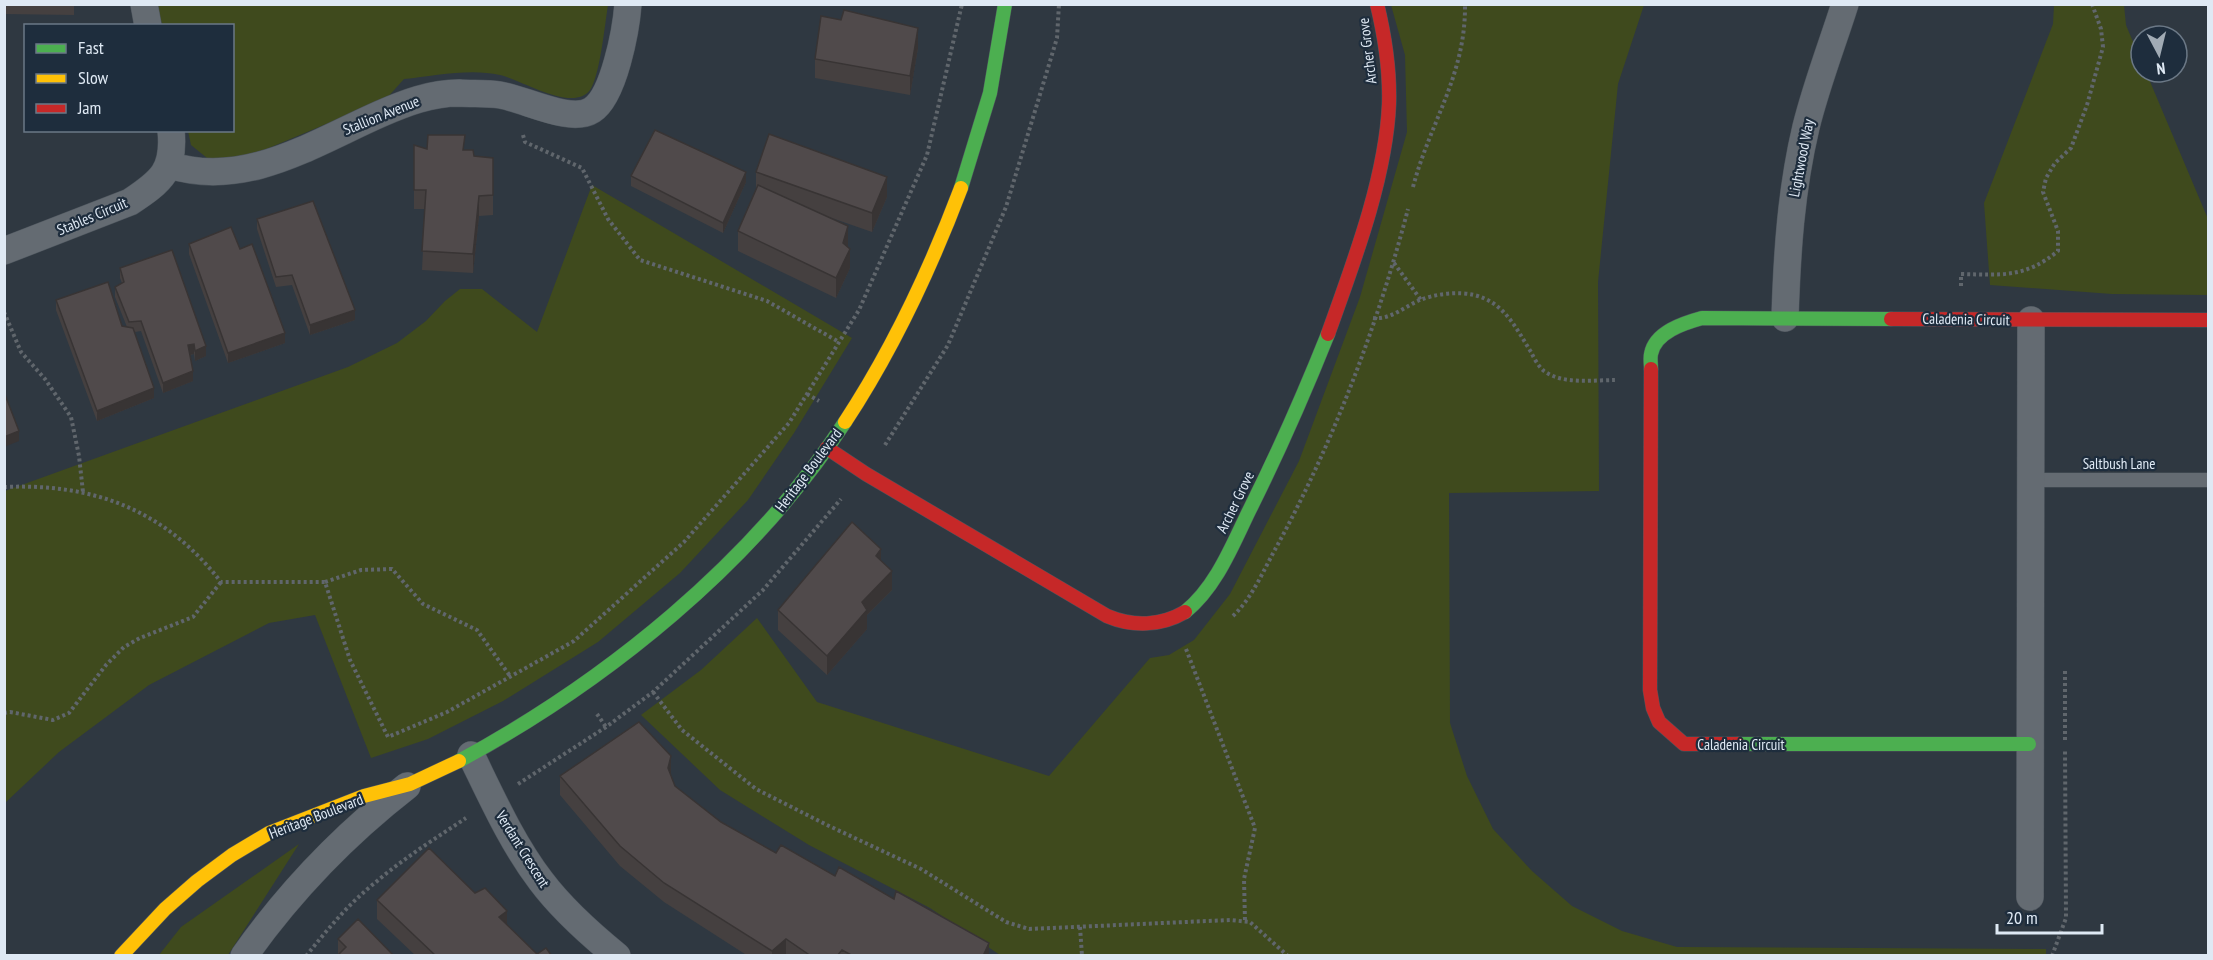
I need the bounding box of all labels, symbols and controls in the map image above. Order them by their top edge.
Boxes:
street label: Archer Grove [1354,17,1380,85]
legend [24,24,234,132]
north arrow [2129,24,2189,84]
text: Fast [78,36,104,59]
text: N [2155,58,2166,79]
text: Slow [78,66,109,89]
street label: Stallion Avenue [340,91,422,139]
text: Jam [77,96,101,119]
street label: Lightwood Way [1784,117,1818,199]
street label: Stables Circuit [54,193,130,239]
street label: Caladenia Circuit [1922,309,2010,329]
street label: Heritage Boulevard [770,425,846,515]
street label: Saltbush Lane [2083,454,2155,473]
street label: Archer Grove [1212,468,1258,536]
street label: Caladenia Circuit [1697,735,1785,754]
street label: Heritage Boulevard [266,789,366,843]
street label: Verdant Crescent [491,806,554,891]
scale bar [1997,897,2102,935]
text: 20 m [2006,906,2038,929]

